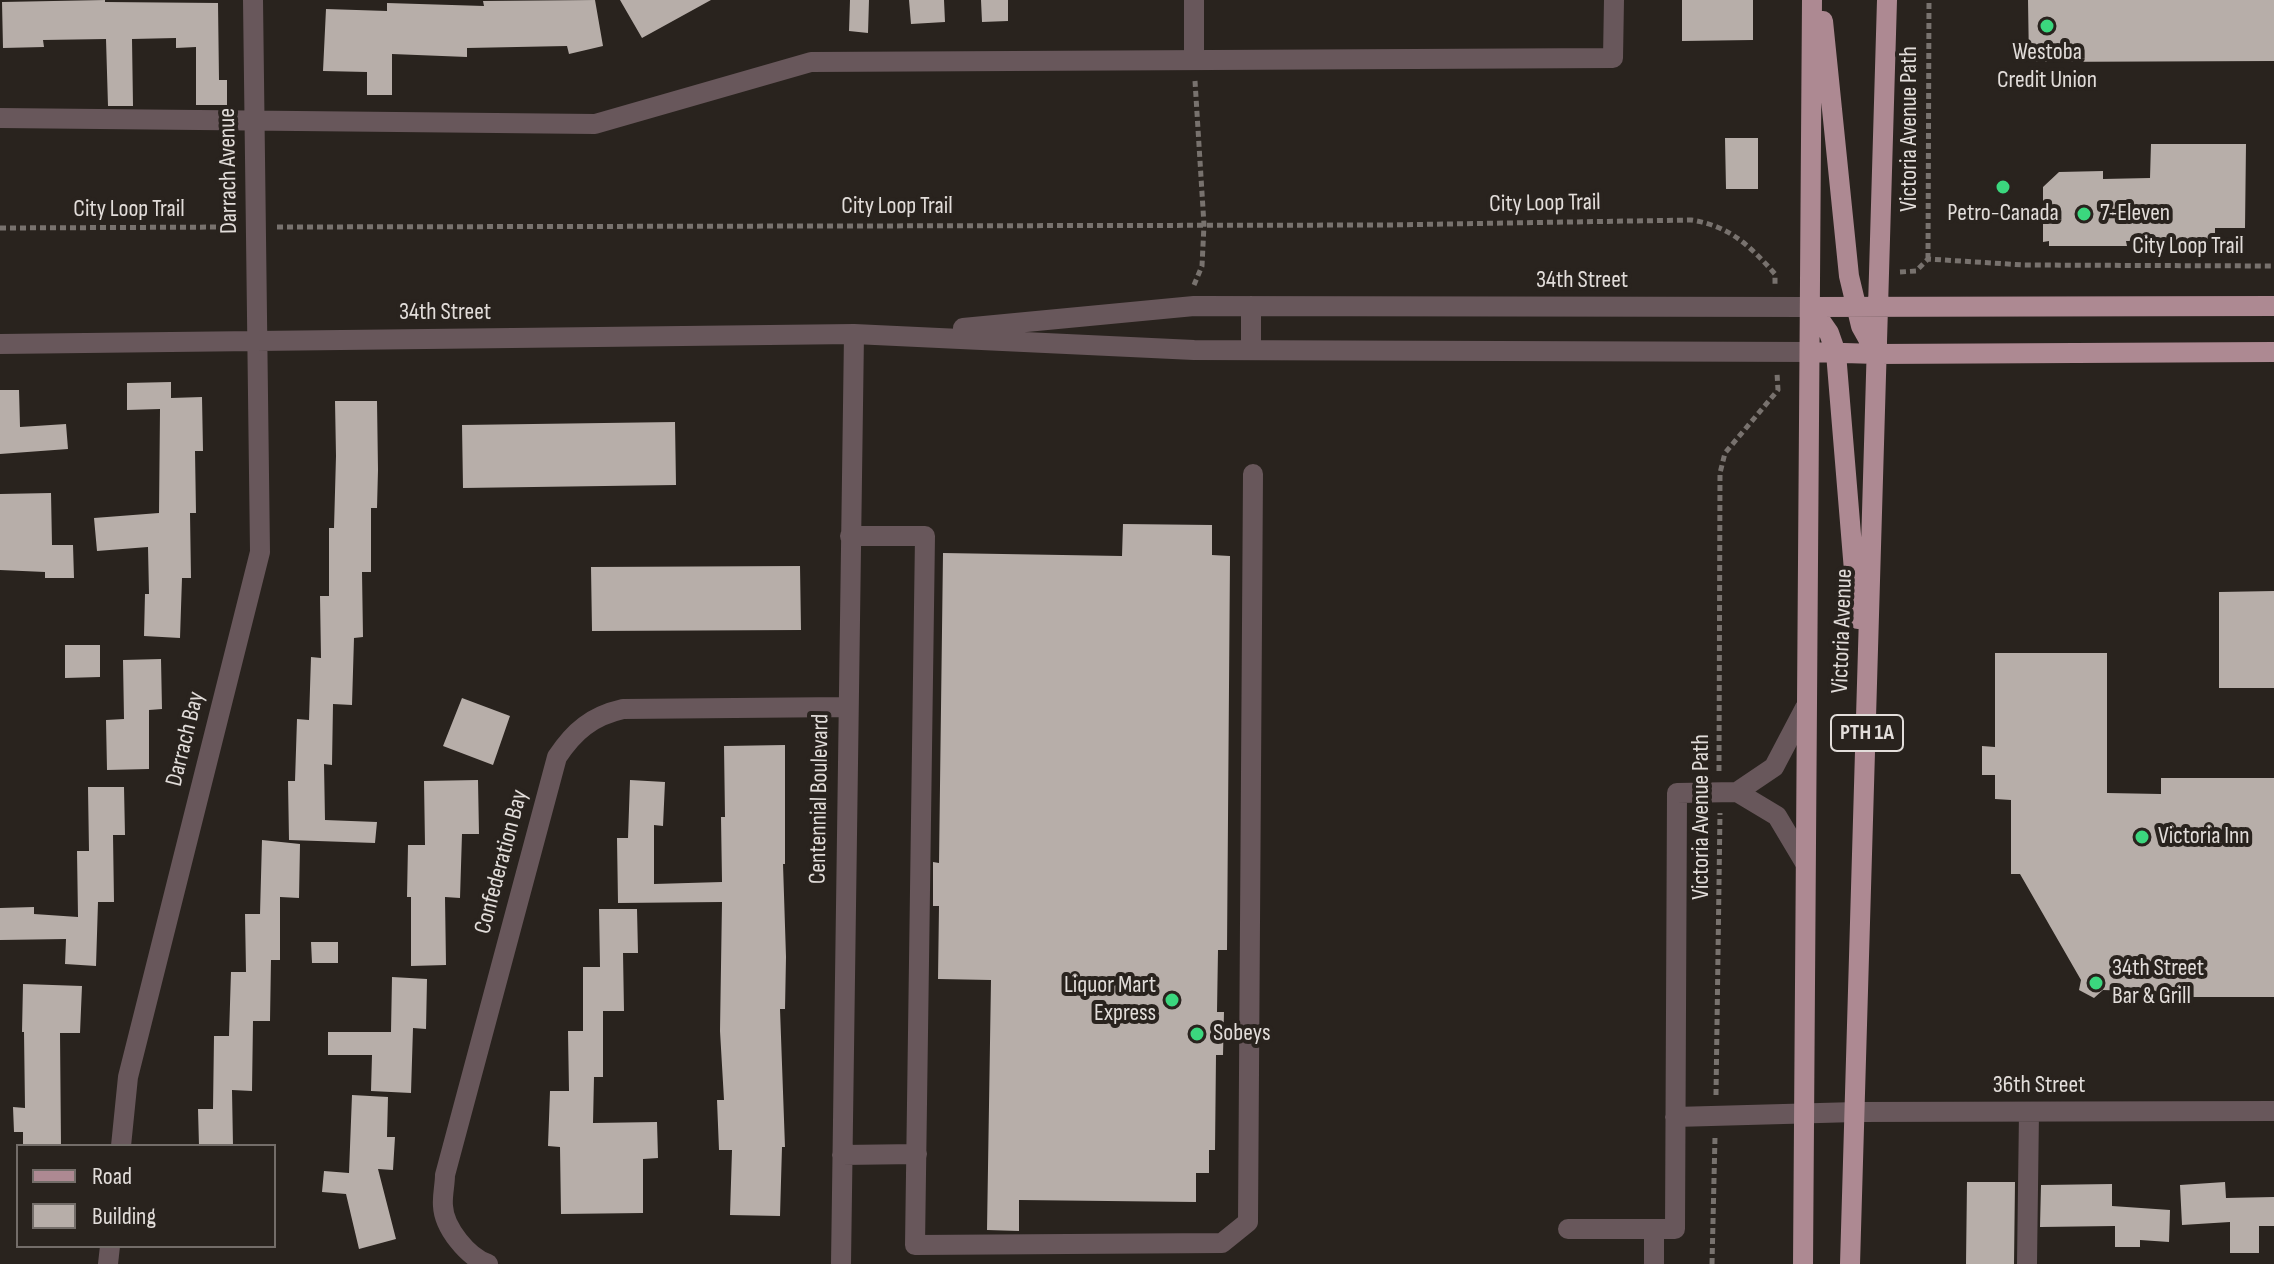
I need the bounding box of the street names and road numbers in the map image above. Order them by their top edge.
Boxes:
street label: Victoria Avenue Path [1896,46,1924,212]
street label: Darrach Avenue [214,108,244,234]
street label: City Loop Trail [1489,189,1601,219]
street label: City Loop Trail [841,193,953,221]
street label: City Loop Trail [73,196,185,224]
street label: City Loop Trail [2132,233,2244,261]
street label: 34th Street [1536,267,1628,295]
street label: 34th Street [399,299,491,327]
street label: Victoria Avenue [1826,568,1860,694]
street label: Darrach Bay [160,689,212,789]
street label: Centennial Boulevard [804,714,836,884]
road number: PTH 1A [1831,715,1903,751]
street label: Victoria Avenue Path [1688,734,1716,900]
street label: Confederation Bay [469,787,535,937]
street label: 36th Street [1993,1072,2085,1100]

